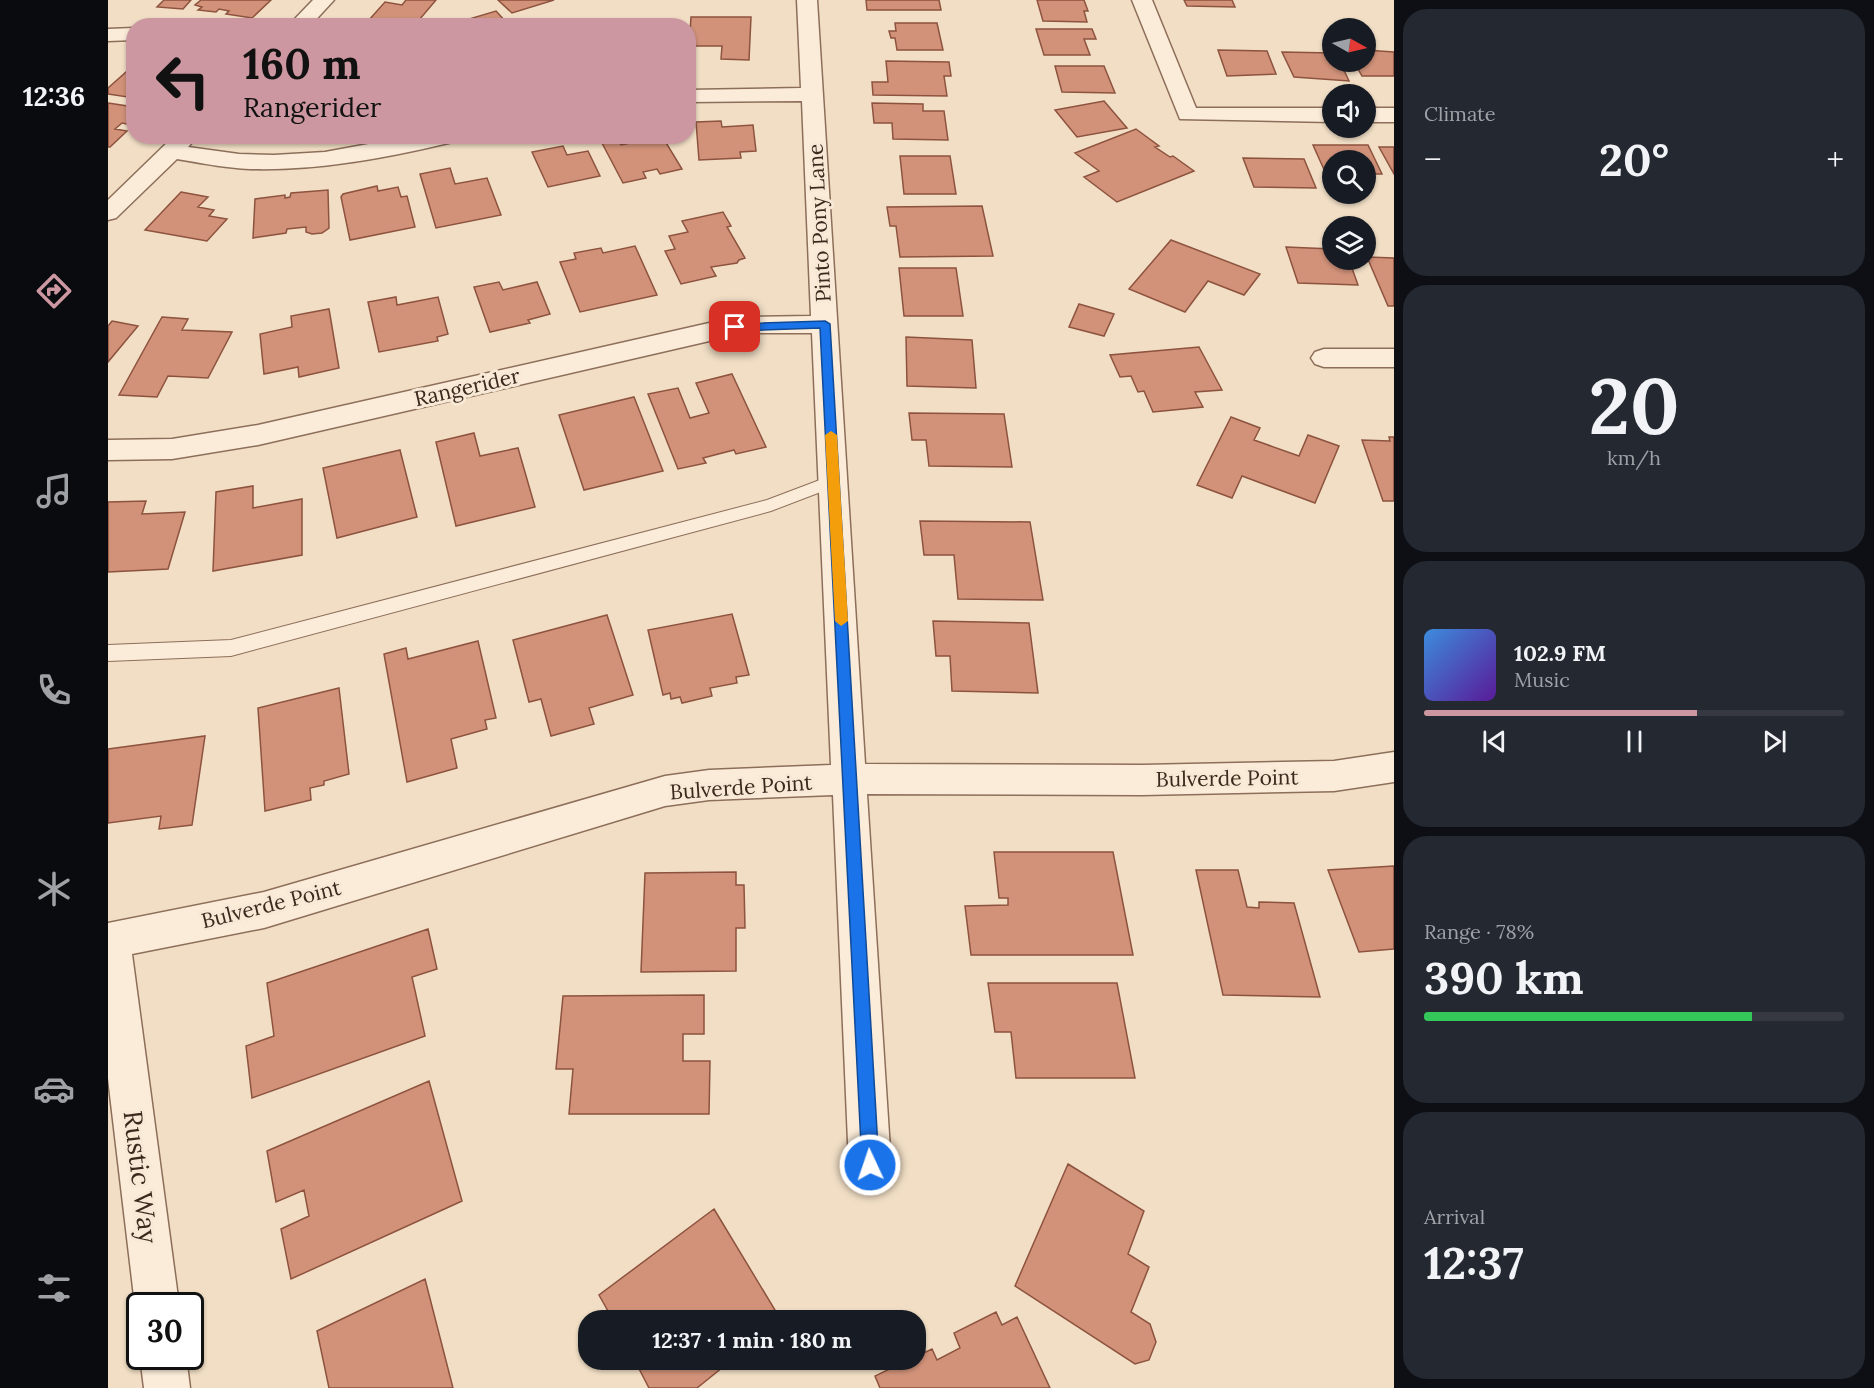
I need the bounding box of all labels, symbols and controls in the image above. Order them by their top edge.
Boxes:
north arrow [1322,18,1376,72]
map controls [1322,18,1376,270]
text: 160 m [243,37,361,91]
icon: left [144,42,222,120]
text: 12:36 [23,79,85,113]
button: sound [1322,84,1376,138]
text: Rangerider [243,90,381,124]
text: Climate [1424,101,1496,126]
text: 20° [1599,131,1669,188]
text: − [1424,138,1442,180]
text: + [1826,138,1844,180]
street label: Pinto Pony Lane [801,143,837,303]
button: search [1322,150,1376,204]
button: layers [1322,216,1376,270]
icon: directions [33,270,75,312]
pin [709,301,760,352]
icon: arrive [718,310,751,343]
text: 20 [1588,356,1680,455]
street label: Rangerider [411,362,523,412]
text: km/h [1607,445,1661,470]
icon: music [33,470,75,512]
text: 102.9 FM [1514,639,1606,667]
text: Music [1514,667,1570,692]
icon: phone [33,669,75,711]
icon: previous [1478,725,1511,758]
icon: pause [1618,725,1651,758]
icon: next [1758,725,1791,758]
street label: Bulverde Point [1155,763,1299,793]
street label: Bulverde Point [669,768,814,805]
icon: climate [33,868,75,910]
street label: Bulverde Point [198,873,344,934]
text: Range · 78% [1424,919,1534,944]
text: 390 km [1424,949,1584,1006]
icon: car [33,1068,75,1110]
street label: Rustic Way [116,1109,166,1246]
position arrow [838,1133,902,1197]
text: Arrival [1424,1204,1485,1229]
text: 12:37 [1424,1234,1524,1291]
icon: filters [33,1267,75,1309]
speed limit sign: 30 [126,1292,204,1370]
text: 12:37 · 1 min · 180 m [652,1326,852,1354]

